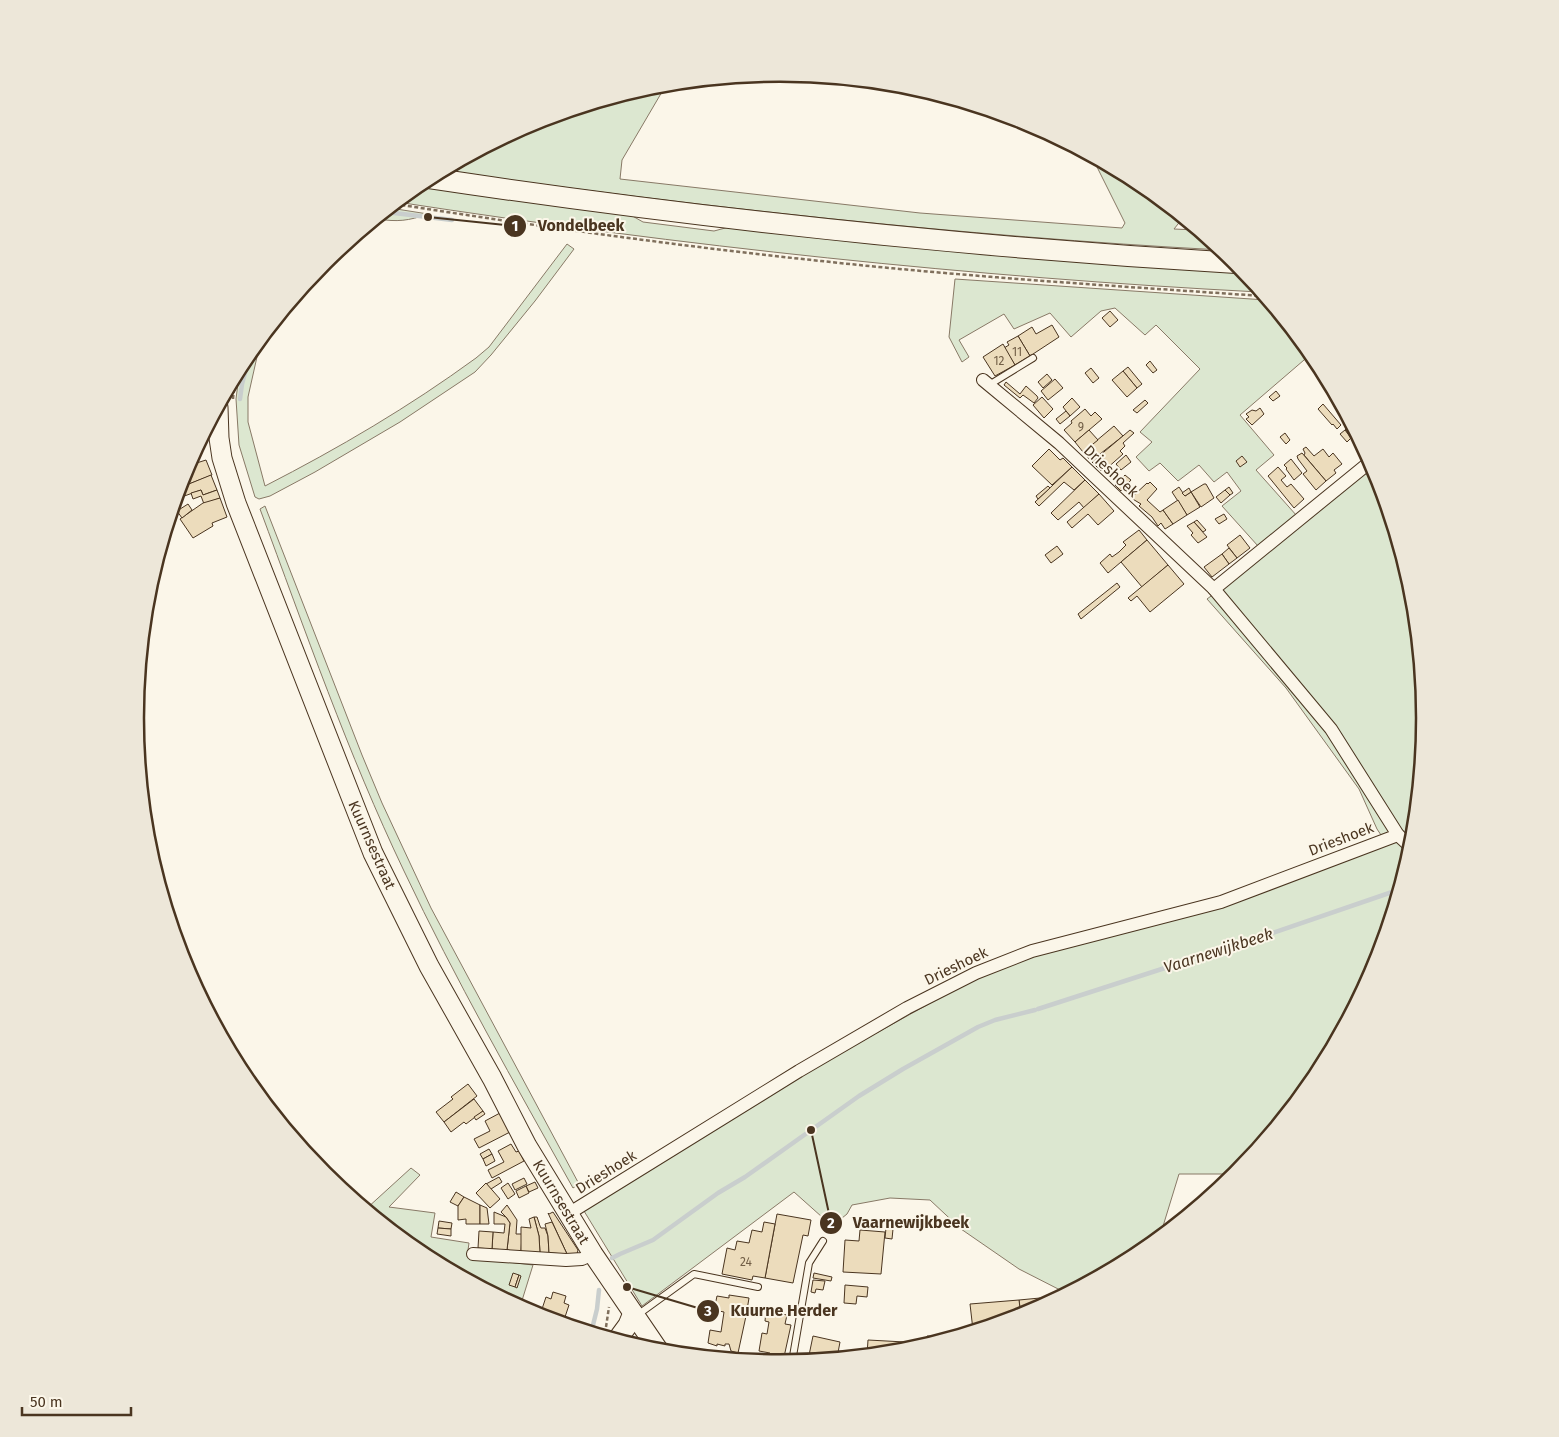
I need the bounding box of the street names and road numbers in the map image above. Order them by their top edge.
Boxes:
street label: Drieshoek [1080,441,1142,501]
street label: Kuurnsestraat [344,798,400,893]
street label: Drieshoek [1306,818,1376,860]
street label: Drieshoek [921,943,991,989]
street label: Drieshoek [572,1146,640,1198]
street label: Kuurnsestraat [529,1157,594,1248]

